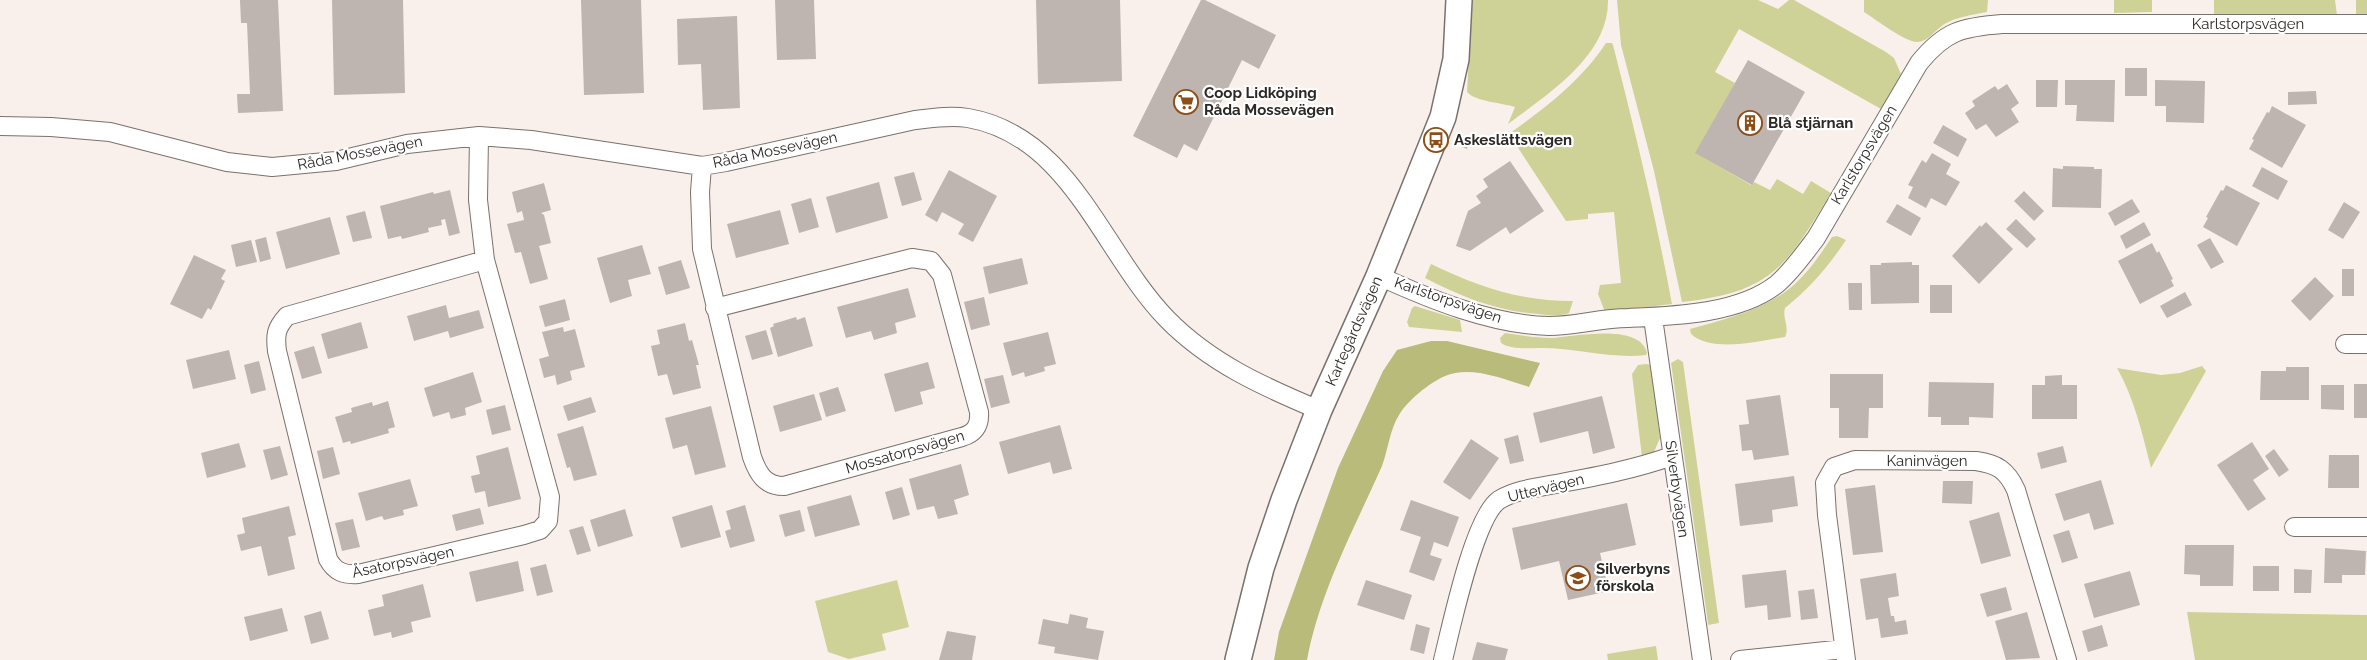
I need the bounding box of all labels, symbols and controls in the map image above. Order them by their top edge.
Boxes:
street label: Karlstorpsvägen [2192,15,2304,33]
place label: Coop Lidköping Råda Mossevägen [1204,84,1334,119]
supermarket icon: Coop Lidköping Råda Mossevägen [1173,89,1199,115]
street label: Karlstorpsvägen [1827,102,1901,208]
building icon: Blå stjärnan [1737,110,1763,136]
place label: Blå stjärnan [1768,114,1853,132]
bus stop icon: Askeslättsvägen [1423,127,1449,153]
street label: Råda Mossevägen [711,128,839,172]
place label: Askeslättsvägen [1454,131,1572,149]
street label: Råda Mossevägen [296,132,424,174]
street label: Kartegårdsvägen [1322,273,1386,389]
street label: Karlstorpsvägen [1392,273,1504,327]
street label: Mossatorpsvägen [844,426,966,478]
street label: Silverbyvägen [1661,439,1693,539]
street label: Kaninvägen [1886,452,1968,470]
street label: Uttervägen [1506,470,1586,506]
street label: Åsatorpsvägen [350,542,456,582]
place label: Silverbyns förskola [1596,560,1670,595]
school or university icon: Silverbyns förskola [1565,565,1591,591]

